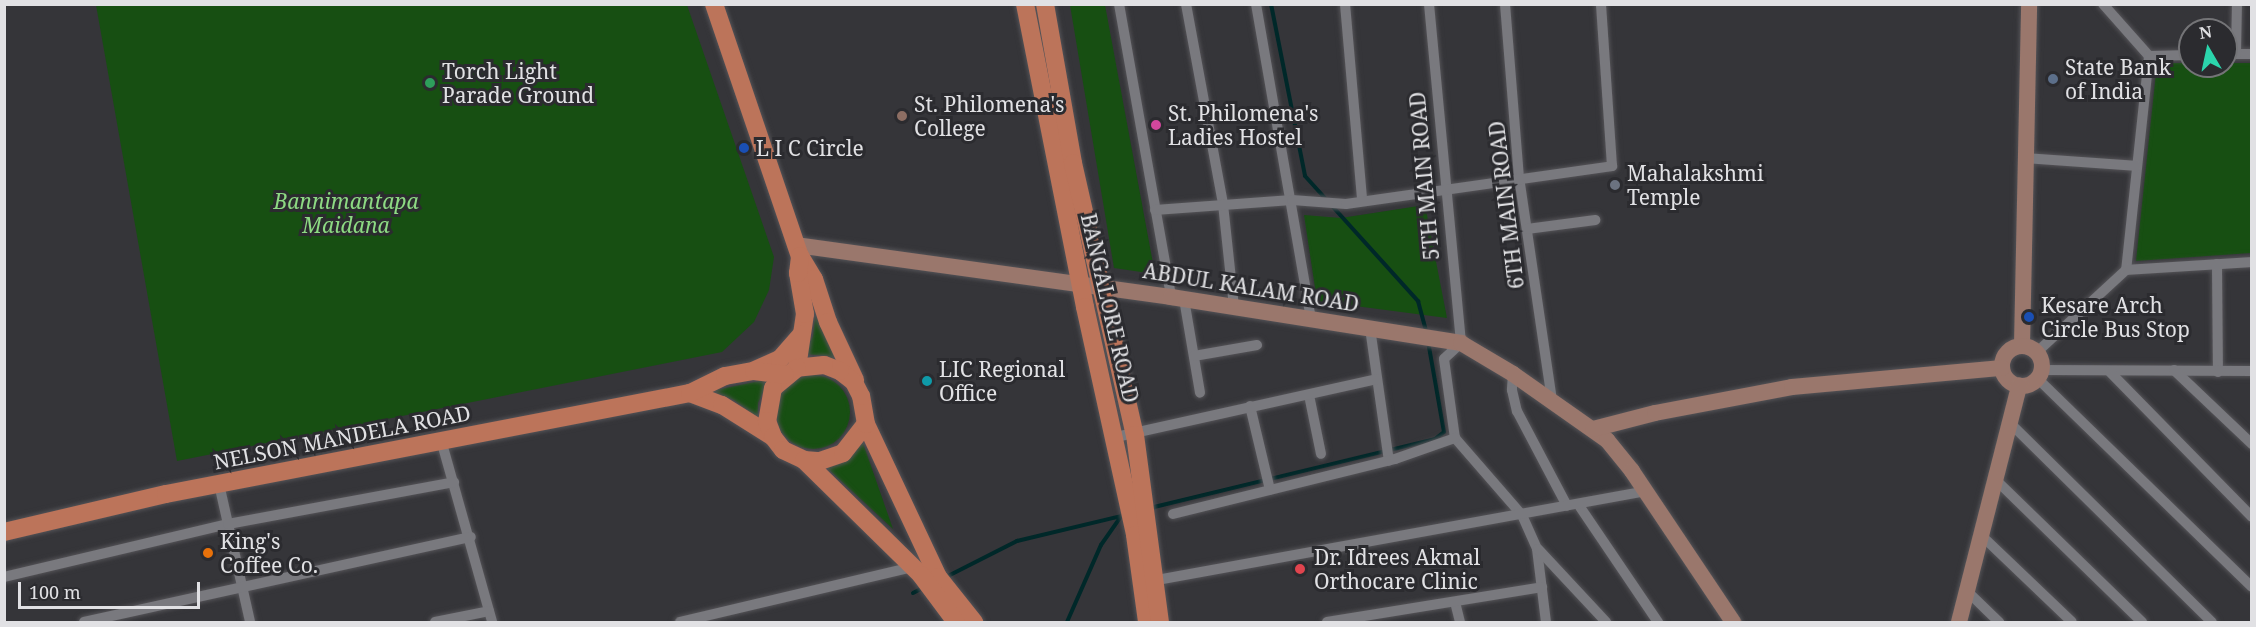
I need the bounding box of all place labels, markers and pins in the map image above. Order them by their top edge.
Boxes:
place label: State Bank of India [2065,54,2171,104]
place label: Torch Light Parade Ground [442,58,594,108]
marker: State Bank of India [2046,72,2060,86]
marker: Torch Light Parade Ground [423,76,437,90]
place label: St. Philomena's College [914,91,1065,141]
place label: St. Philomena's Ladies Hostel [1168,100,1319,150]
marker: St. Philomena's College [895,109,909,123]
marker: St. Philomena's Ladies Hostel [1149,118,1163,132]
place label: L I C Circle [756,135,864,161]
marker: L I C Circle [737,141,751,155]
place label: Mahalakshmi Temple [1627,160,1764,210]
marker: Mahalakshmi Temple [1608,178,1622,192]
place label: Kesare Arch Circle Bus Stop [2041,292,2190,342]
marker: Kesare Arch Circle Bus Stop [2022,310,2036,324]
place label: LIC Regional Office [939,356,1065,406]
marker: LIC Regional Office [920,374,934,388]
place label: King's Coffee Co. [220,528,318,578]
place label: Dr. Idrees Akmal Orthocare Clinic [1314,544,1480,594]
marker: King's Coffee Co. [201,546,215,560]
marker: Dr. Idrees Akmal Orthocare Clinic [1291,560,1309,578]

